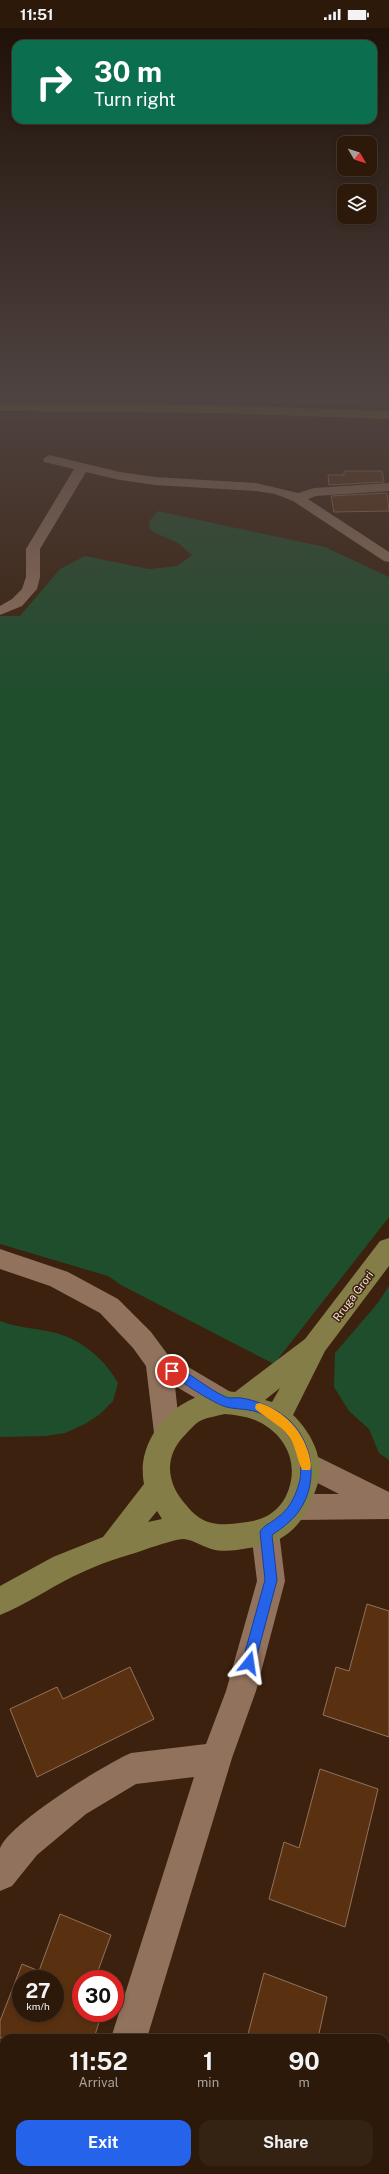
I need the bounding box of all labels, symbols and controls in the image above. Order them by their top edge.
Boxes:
text: 11:51 [20,6,53,23]
text: 30 m [94,55,162,88]
icon: right [28,56,80,108]
text: Turn right [94,89,176,110]
north arrow [337,136,377,176]
map controls [337,136,377,224]
button: layers [337,184,377,224]
street label: Rruga Grori [330,1269,376,1323]
pin [155,1354,189,1388]
icon: arrive [161,1360,183,1382]
position arrow [228,1642,270,1684]
speed limit sign: 30 [72,1970,124,2022]
text: 27 [25,1979,51,2003]
text: km/h [26,2000,50,2012]
text: 11:52 [69,2047,128,2075]
text: 1 [203,2047,213,2075]
text: 90 [288,2047,320,2075]
text: Arrival [78,2075,119,2090]
text: min [197,2075,219,2090]
text: m [298,2075,310,2090]
button: Exit [16,2120,191,2166]
button: Share [199,2120,373,2166]

